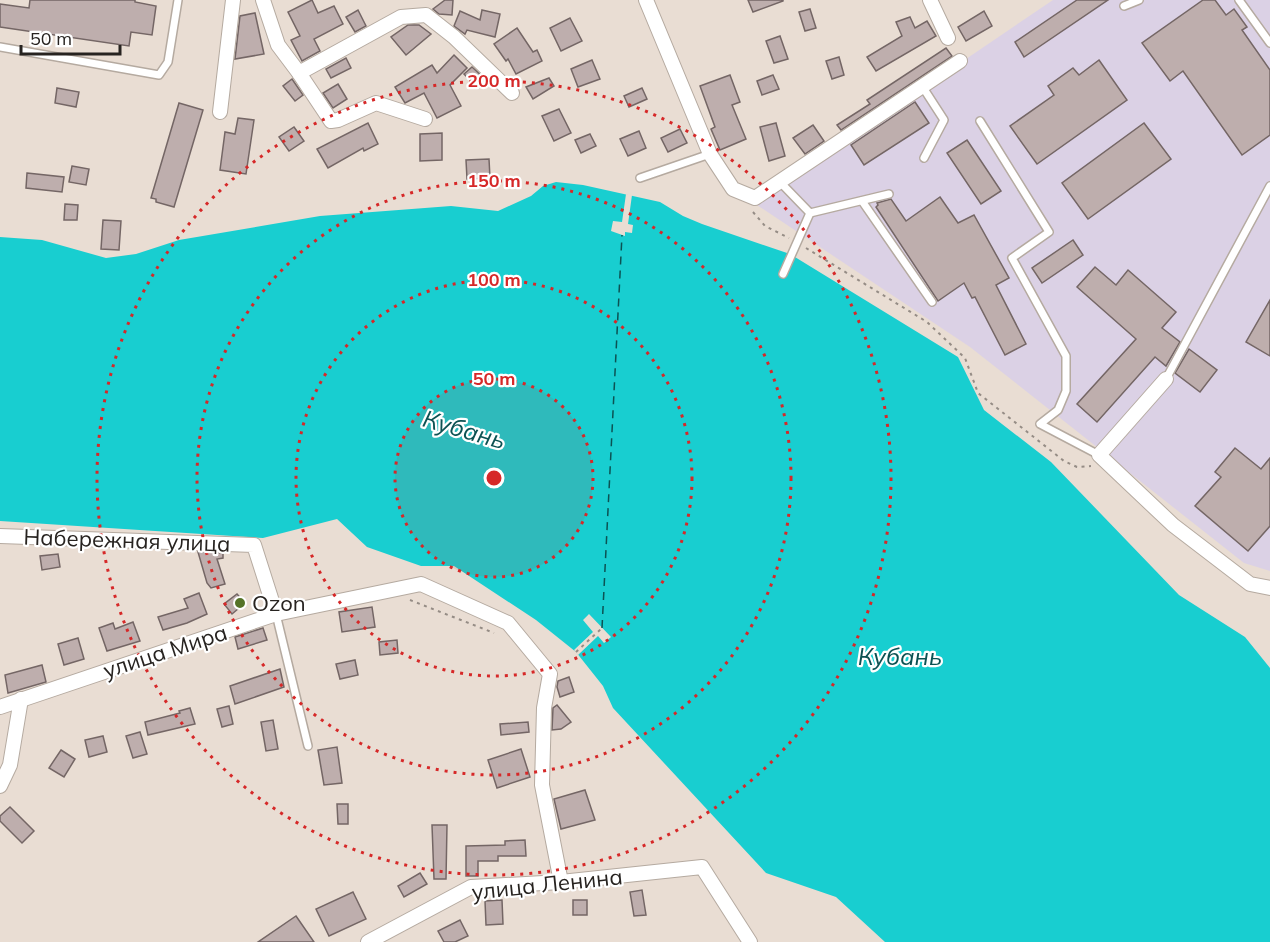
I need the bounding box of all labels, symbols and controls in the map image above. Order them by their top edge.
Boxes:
scale bar [21,18,120,56]
text: 50 m [30,27,72,50]
text: 200 m [467,69,521,92]
text: 150 m [467,169,521,192]
text: 100 m [467,268,521,291]
text: 50 m [473,367,515,390]
water label: Кубань [420,403,509,455]
centre of rings [484,468,504,488]
street label: Набережная улица [23,522,231,558]
place label: Ozon [252,589,306,617]
marker: Ozon [233,596,247,610]
street label: улица Мира [99,618,231,684]
water label: Кубань [858,641,942,671]
street label: улица Ленина [470,862,624,906]

